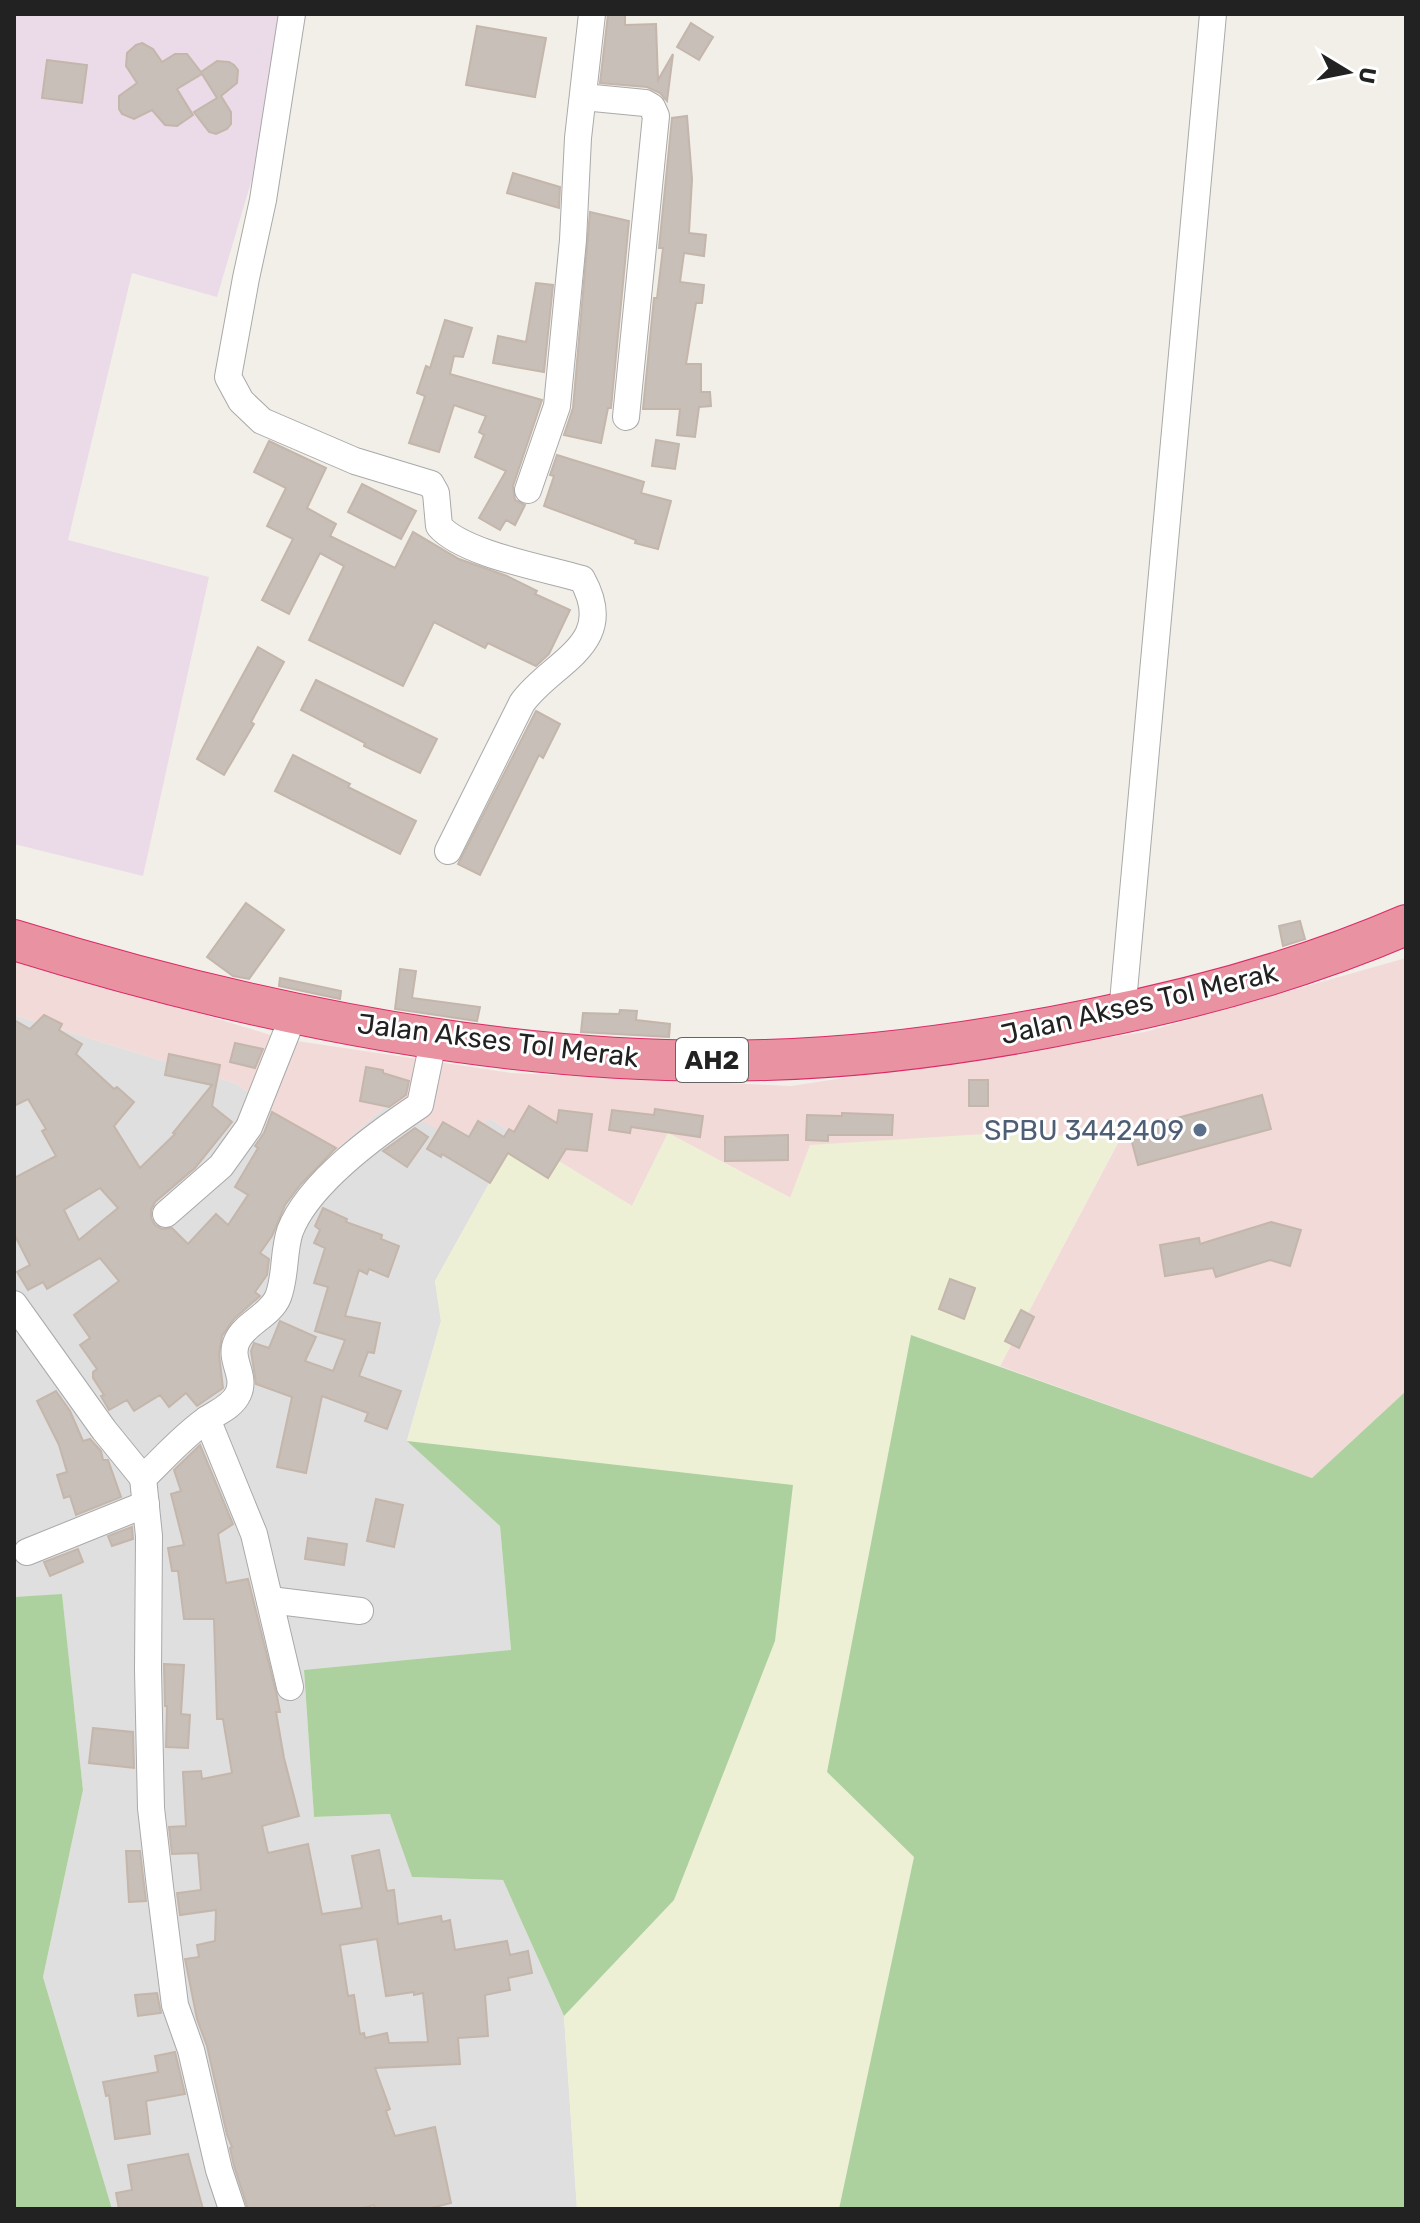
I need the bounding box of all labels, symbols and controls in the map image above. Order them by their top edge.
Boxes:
north arrow [1308,32,1388,112]
text: U [1353,65,1382,86]
street label: Jalan Akses Tol Merak [997,955,1281,1051]
street label: Jalan Akses Tol Merak [355,1007,641,1074]
road number: AH2 [676,1038,748,1082]
place label: SPBU 3442409 [984,1114,1184,1147]
marker: SPBU 3442409 [1191,1121,1209,1139]

